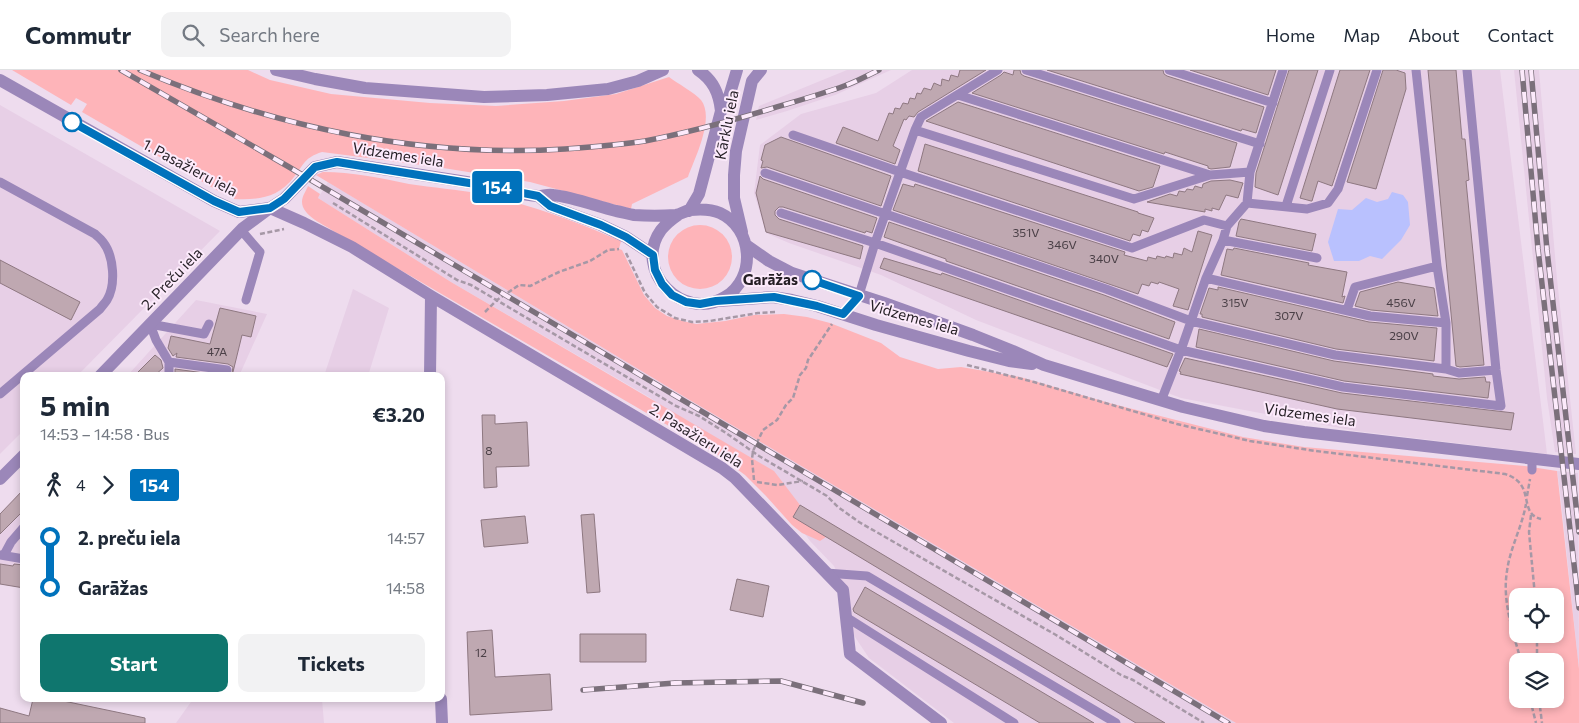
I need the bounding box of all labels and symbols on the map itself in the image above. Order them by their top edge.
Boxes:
street label: Kārklu iela [710,89,742,161]
unlabelled marker [62,112,82,132]
street label: 1. Pasažieru iela [140,135,241,200]
street label: Vidzemes iela [351,138,445,170]
line badge: 154 [468,171,526,203]
house number: 351V [1012,225,1040,239]
house number: 346V [1047,237,1077,251]
street label: 2. Preču iela [137,243,206,313]
house number: 340V [1089,251,1119,265]
place label: Garāžas [743,270,798,288]
marker: Garāžas [802,270,822,290]
house number: 315V [1222,295,1248,309]
house number: 456V [1386,295,1416,309]
street label: Vidzemes iela [867,296,961,338]
house number: 307V [1274,308,1304,322]
house number: 290V [1389,328,1419,342]
house number: 47A [207,344,227,358]
street label: 2. Pasažieru iela [647,399,746,471]
street label: Vidzemes iela [1263,399,1357,429]
house number: 8 [485,443,493,457]
house number: 12 [475,645,487,659]

